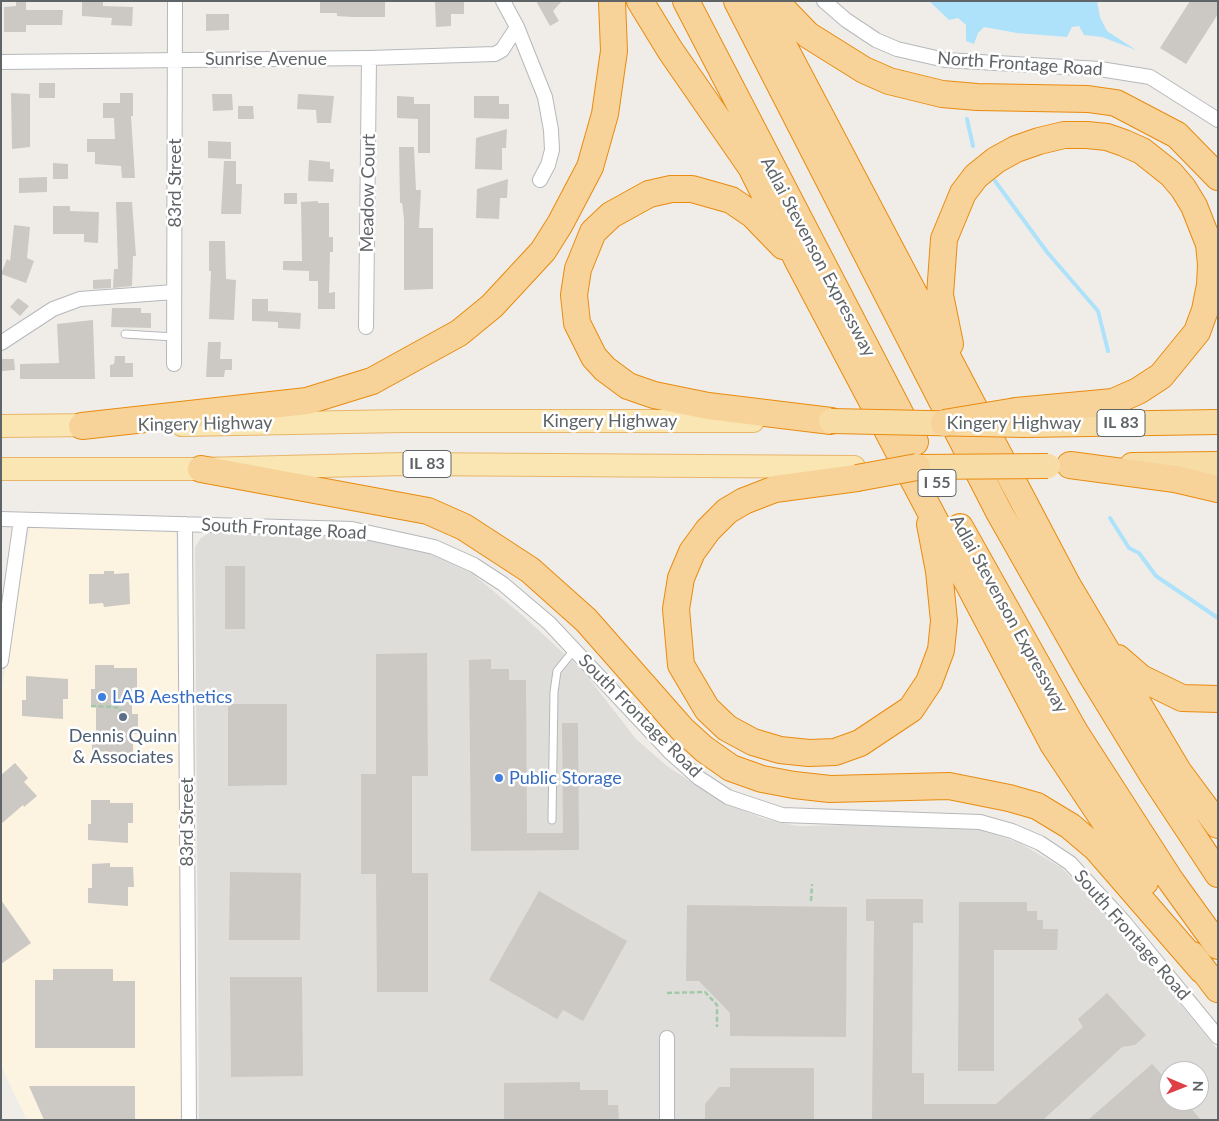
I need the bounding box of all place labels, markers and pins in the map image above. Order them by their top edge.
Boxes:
place label: LAB Aesthetics [112,686,232,708]
marker: LAB Aesthetics [96,691,108,703]
marker: Dennis Quinn & Associates [117,711,129,723]
place label: Dennis Quinn & Associates [69,725,177,768]
place label: Public Storage [509,767,622,789]
marker: Public Storage [493,772,505,784]

